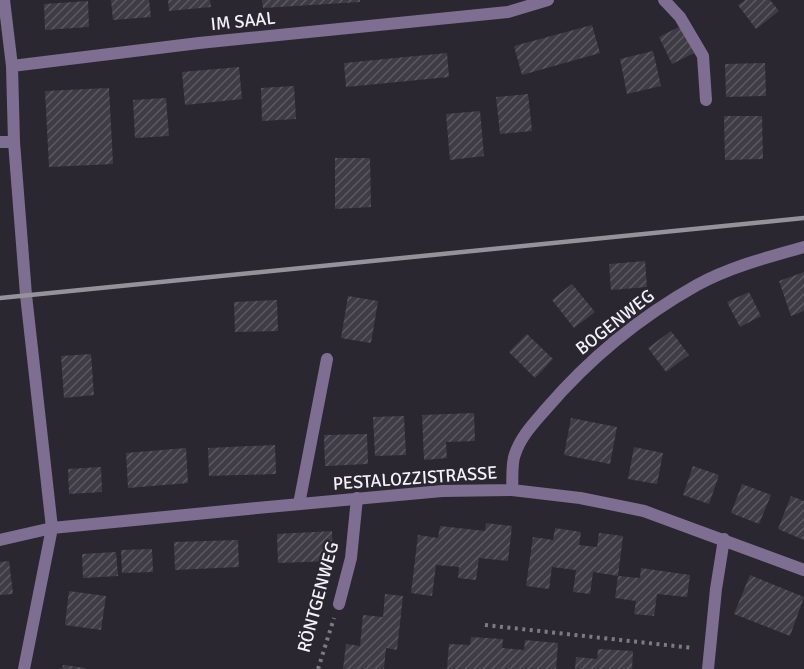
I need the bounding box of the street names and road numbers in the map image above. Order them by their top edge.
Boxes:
street label: IM SAAL [210,7,276,35]
street label: BOGENWEG [571,285,659,359]
street label: PESTALOZZISTRASSE [332,461,498,495]
street label: RÖNTGENWEG [293,539,343,655]

